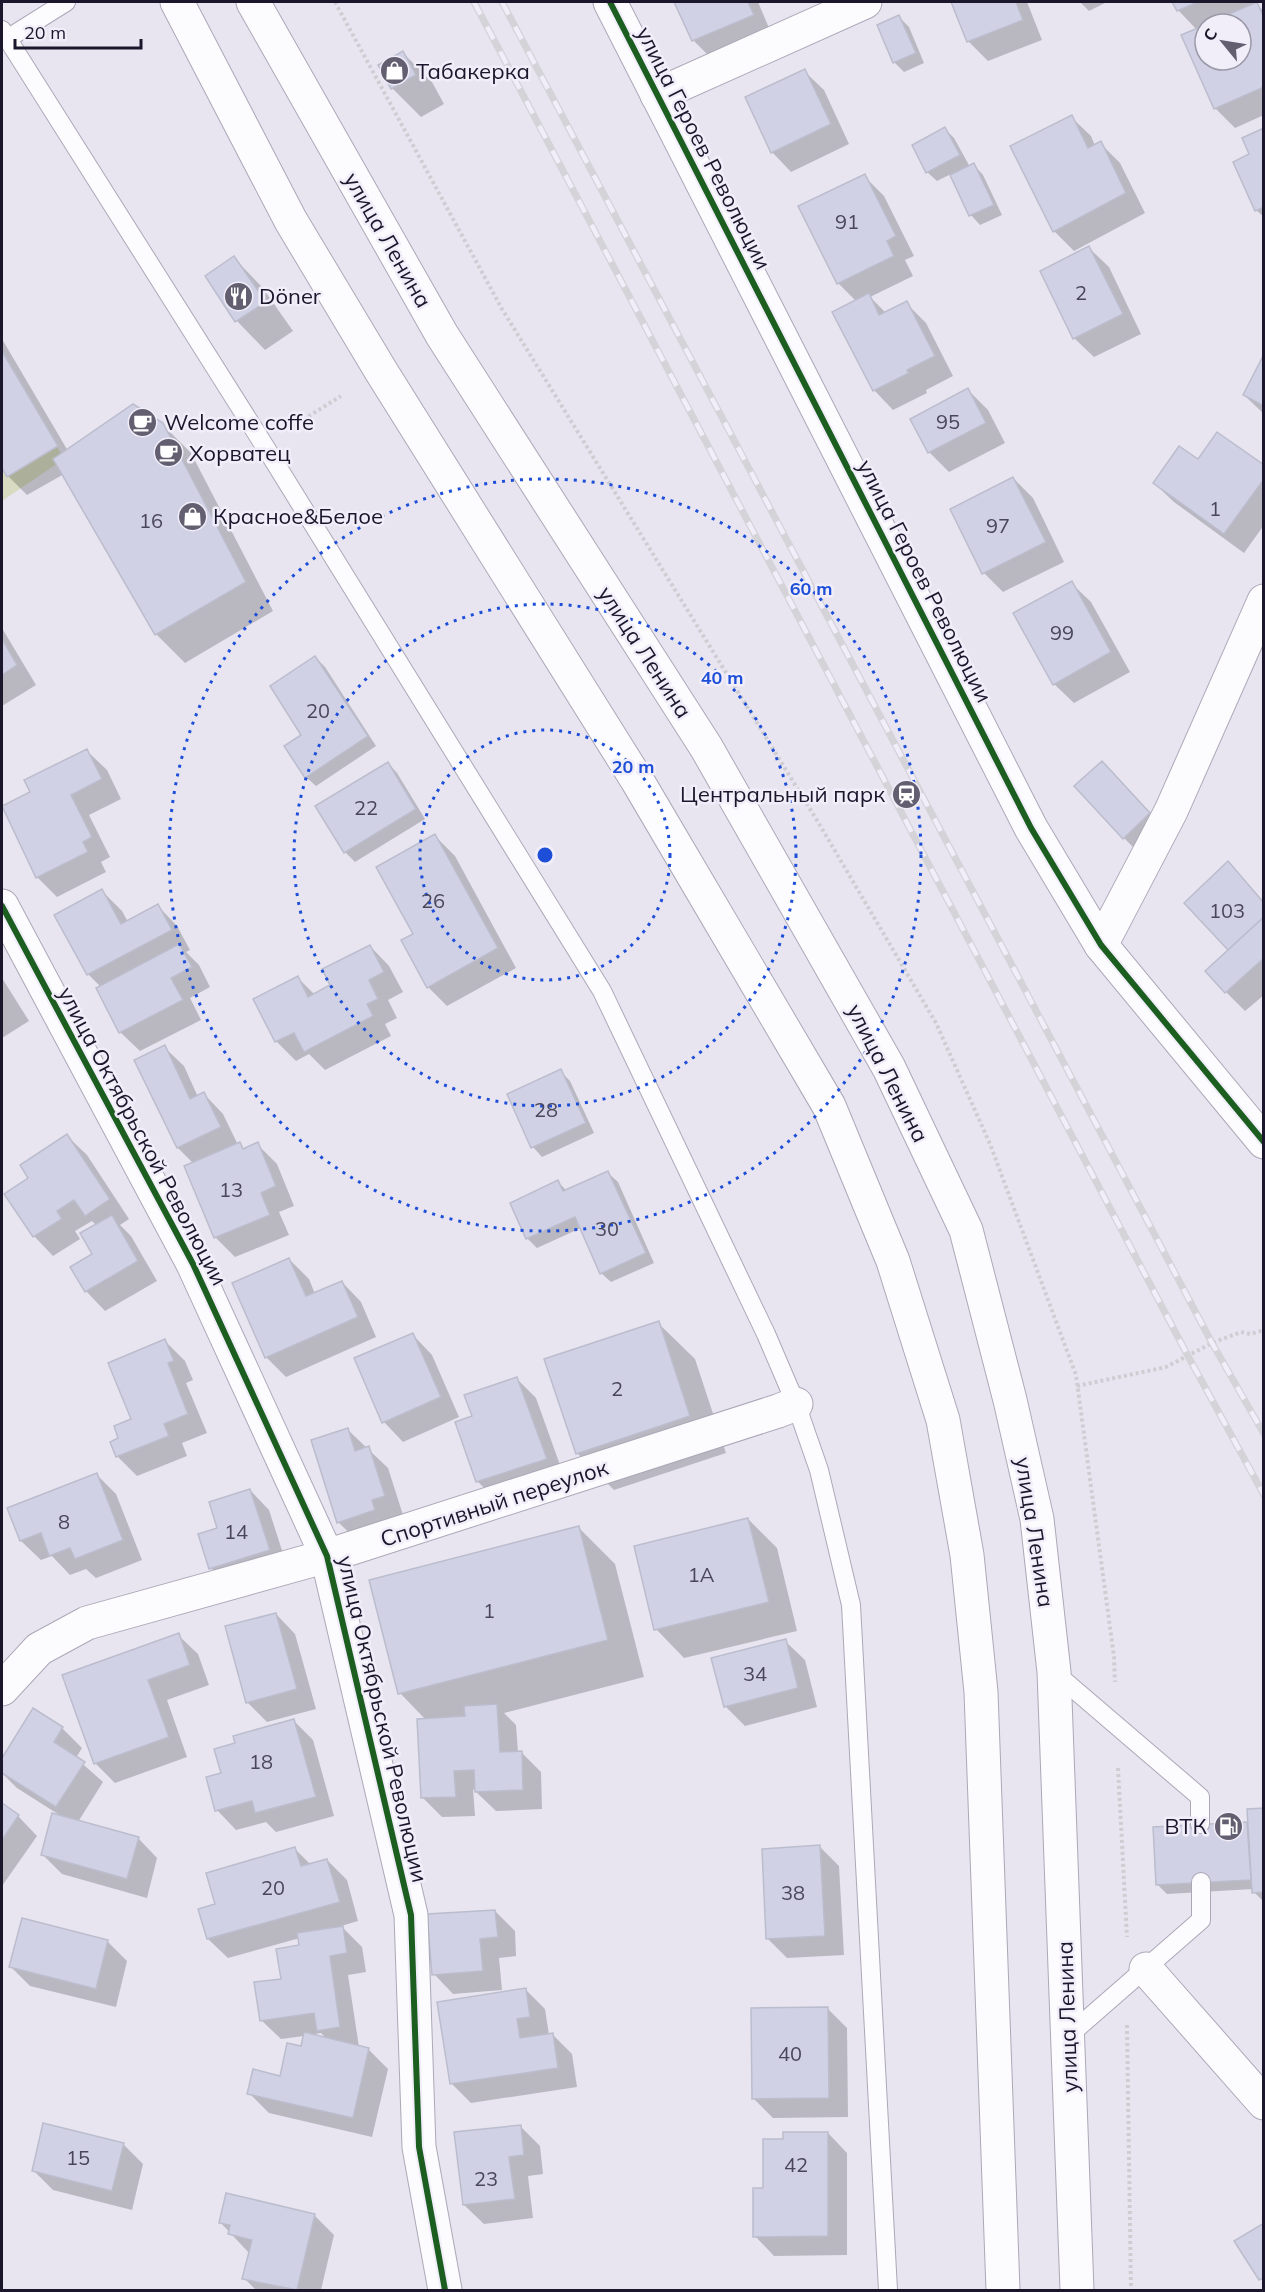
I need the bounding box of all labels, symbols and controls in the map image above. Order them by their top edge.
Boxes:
scale bar [15,12,141,50]
north arrow [1193,12,1253,72]
text: 20 m [24,21,66,44]
street label: улица Героев Революции [630,22,778,274]
text: С [1199,25,1221,44]
shop icon: Табакерка [379,55,411,87]
place label: Табакерка [416,57,530,85]
street label: улица Ленина [338,167,438,313]
house number: 91 [835,209,859,234]
restaurant icon: Döner [222,280,254,312]
house number: 2 [1075,280,1087,305]
place label: Döner [259,282,321,310]
cafe icon: Welcome coffe [127,406,159,438]
place label: Welcome coffe [164,408,314,436]
house number: 95 [936,409,960,434]
cafe icon: Хорватец [152,437,184,469]
place label: Хорватец [189,439,291,467]
street label: улица Героев Революции [851,455,999,707]
house number: 1 [1209,496,1221,521]
shop icon: Красное&Белое [176,500,208,532]
place label: Красное&Белое [213,502,383,530]
house number: 16 [139,508,163,533]
house number: 97 [986,513,1010,538]
text: 60 m [790,577,832,600]
street label: улица Ленина [592,581,698,723]
house number: 99 [1050,620,1074,645]
text: 40 m [701,666,743,689]
house number: 20 [306,698,330,723]
text: 20 m [612,755,654,778]
station icon: Центральный парк [890,778,922,810]
place label: Центральный парк [680,780,885,808]
house number: 22 [354,795,378,820]
centre of rings [535,845,555,865]
house number: 26 [421,888,445,913]
house number: 103 [1209,898,1245,923]
street label: улица Октябрьской Революции [52,982,234,1290]
street label: улица Ленина [841,999,935,1147]
house number: 28 [534,1097,558,1122]
house number: 13 [219,1177,243,1202]
house number: 30 [595,1216,619,1241]
house number: 2 [611,1376,623,1401]
street label: Спортивный переулок [377,1453,611,1553]
street label: улица Ленина [1009,1455,1061,1609]
house number: 8 [58,1509,70,1534]
house number: 14 [224,1519,248,1544]
street label: улица Октябрьской Революции [332,1553,434,1885]
house number: 1А [688,1562,715,1587]
house number: 1 [483,1598,495,1623]
house number: 34 [743,1661,767,1686]
house number: 18 [249,1749,273,1774]
fuel station icon: ВТК [1212,1810,1244,1842]
place label: ВТК [1165,1812,1208,1840]
house number: 20 [261,1875,285,1900]
house number: 38 [781,1880,805,1905]
street label: улица Ленина [1050,1941,1084,2093]
house number: 40 [778,2041,802,2066]
house number: 15 [66,2145,90,2170]
house number: 42 [784,2152,808,2177]
house number: 23 [474,2166,498,2191]

